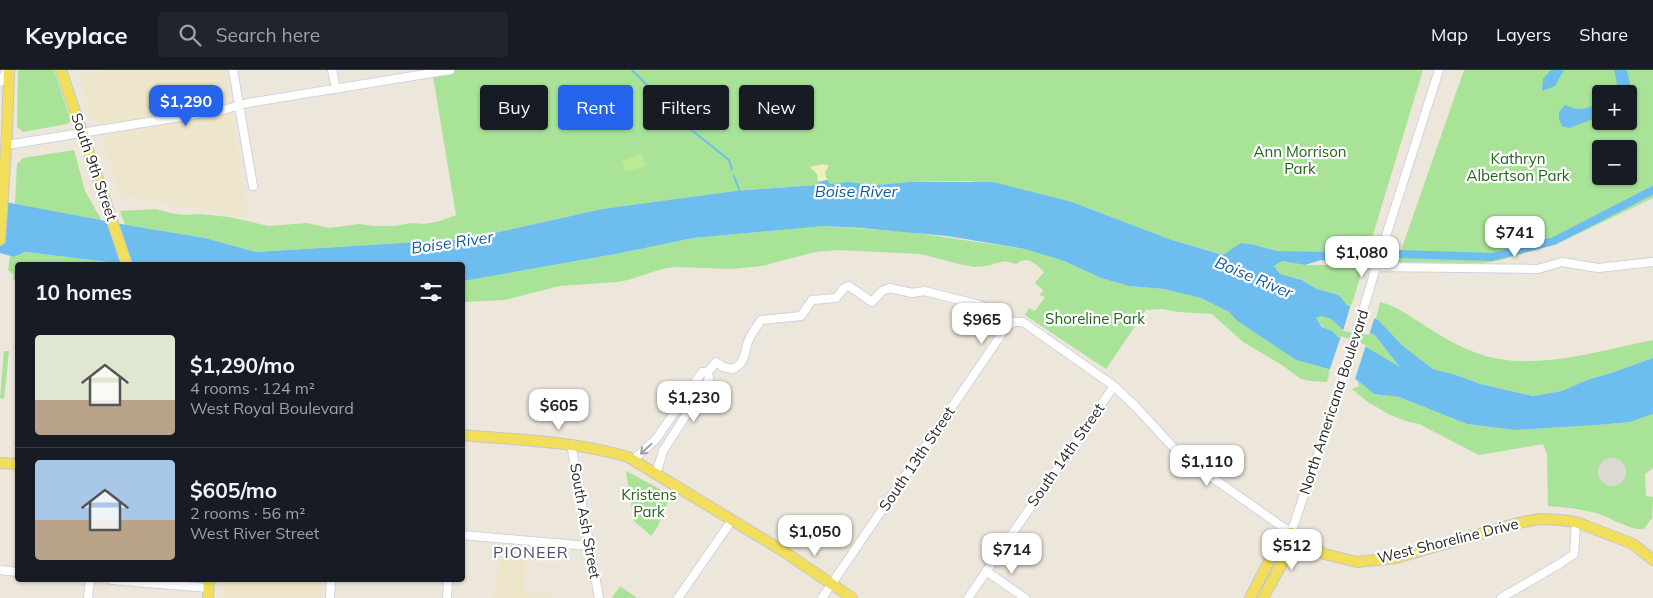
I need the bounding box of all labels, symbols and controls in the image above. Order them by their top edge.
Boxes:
search box [158,12,508,57]
text: Keyplace [25,20,128,50]
icon: search [176,21,204,49]
text: Search here [216,23,320,47]
text: Map [1431,23,1468,46]
text: Layers [1496,23,1551,46]
text: Share [1579,23,1628,46]
pin: $1,290 [145,85,227,127]
chip: Buy [480,85,548,130]
chip: Rent [558,85,633,130]
chip: Filters [643,85,729,130]
chip: New [739,85,814,130]
map controls [1592,85,1637,185]
button: + [1592,85,1637,130]
text: $1,290 [160,91,212,111]
street label: South 9th Street [67,110,122,223]
button: − [1592,140,1637,185]
park label: Ann Morrison Park [1253,142,1347,178]
park label: Kathryn Albertson Park [1466,149,1570,185]
water label: Boise River [815,181,898,201]
pin: $741 [1485,216,1545,258]
text: $741 [1496,222,1534,242]
water label: Boise River [410,226,495,258]
pin: $1,080 [1321,236,1403,278]
text: $1,080 [1336,242,1388,262]
water label: Boise River [1212,252,1297,303]
icon: filters [417,278,445,306]
text: 10 homes [35,279,132,305]
pin: $965 [952,302,1012,345]
street label: North Americana Boulevard [1295,307,1372,497]
text: $965 [963,309,1001,329]
park label: Shoreline Park [1045,309,1145,328]
text: $1,290/mo [190,352,295,378]
icon: home [75,355,135,415]
text: 4 rooms · 124 m² [190,378,315,398]
pin: $1,230 [653,380,735,423]
text: $1,230 [668,387,720,407]
pin: $605 [529,388,589,431]
text: $605 [540,395,578,415]
text: West Royal Boulevard [190,398,354,418]
street label: South 14th Street [1023,399,1108,510]
street label: South 13th Street [875,403,959,515]
one-way arrow [639,443,652,455]
pin: $1,110 [1166,444,1248,487]
text: $1,110 [1181,451,1233,471]
street label: South Ash Street [566,462,605,580]
text: $605/mo [190,477,277,503]
icon: home [75,480,135,540]
park label: Kristens Park [621,485,677,521]
text: 2 rooms · 56 m² [190,503,305,523]
pin: $1,050 [774,514,856,557]
street label: West Shoreline Drive [1375,514,1521,567]
text: $1,050 [789,521,841,541]
text: West River Street [190,523,319,543]
pin: $512 [1262,528,1322,571]
pin: $714 [982,532,1042,575]
text: $512 [1273,535,1311,555]
text: $714 [993,539,1031,559]
district label: PIONEER [493,542,569,562]

